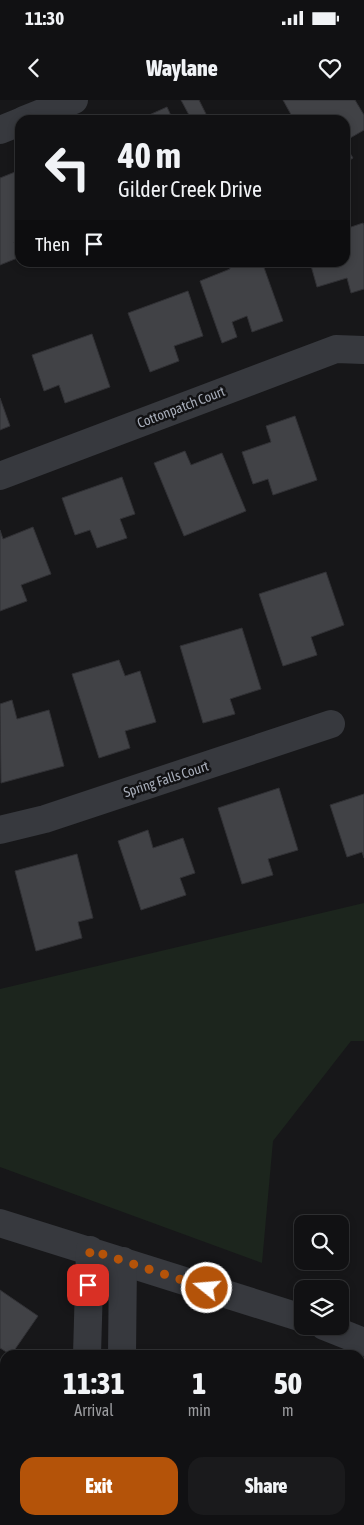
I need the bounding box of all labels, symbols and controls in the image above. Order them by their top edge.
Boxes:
text: 11:30 [25,7,64,29]
icon: back [20,54,48,82]
icon: heart [316,54,344,82]
text: Waylane [146,55,218,81]
icon: left [35,135,100,200]
text: 40 m [118,135,181,175]
text: Gilder Creek Drive [118,176,262,202]
icon: arrive [80,230,108,258]
text: Then [35,233,70,255]
street label: Cottonpatch Court [135,383,227,431]
street label: Spring Falls Court [121,758,211,800]
map controls [294,1215,349,1335]
button: search [294,1215,349,1270]
position arrow [180,1261,232,1313]
pin [67,1264,109,1306]
icon: arrive [74,1271,102,1299]
button: layers [294,1280,349,1335]
text: 11:31 [63,1366,125,1400]
text: 1 [192,1366,206,1400]
text: 50 [274,1366,302,1400]
text: Arrival [74,1401,113,1419]
text: min [188,1401,211,1419]
text: m [282,1401,294,1419]
button: Exit [20,1457,178,1515]
button: Share [188,1457,345,1515]

